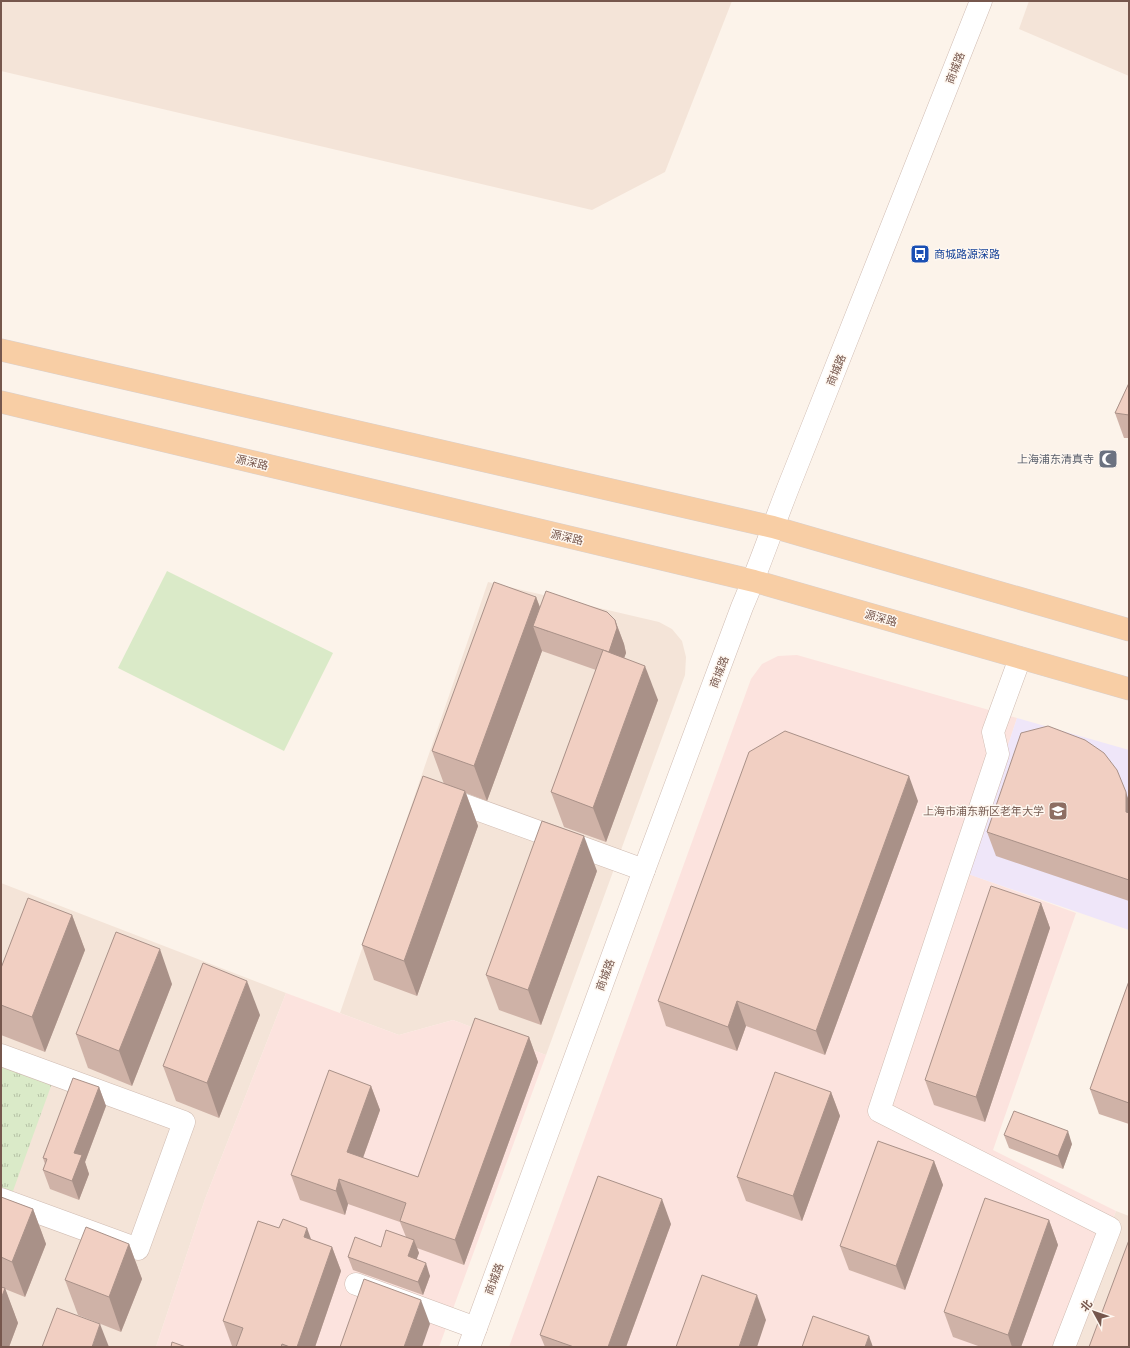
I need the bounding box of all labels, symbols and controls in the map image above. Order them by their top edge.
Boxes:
street label: 商城路 [943,50,967,86]
bus stop icon: 商城路源深路 [909,243,931,265]
place label: 商城路源深路 [934,247,1000,261]
street label: 商城路 [823,352,849,388]
mosque icon: 上海浦东清真寺 [1097,448,1119,470]
street label: 源深路 [234,451,270,473]
place label: 上海浦东清真寺 [1017,452,1094,466]
street label: 源深路 [549,526,585,548]
street label: 源深路 [863,607,899,629]
street label: 商城路 [707,654,731,690]
school or university icon: 上海市浦东新区老年大学 [1047,800,1069,822]
place label: 上海市浦东新区老年大学 [923,804,1044,818]
street label: 商城路 [593,957,617,993]
street label: 商城路 [482,1261,506,1297]
north arrow [1074,1292,1114,1332]
text: 北 [1077,1297,1095,1314]

